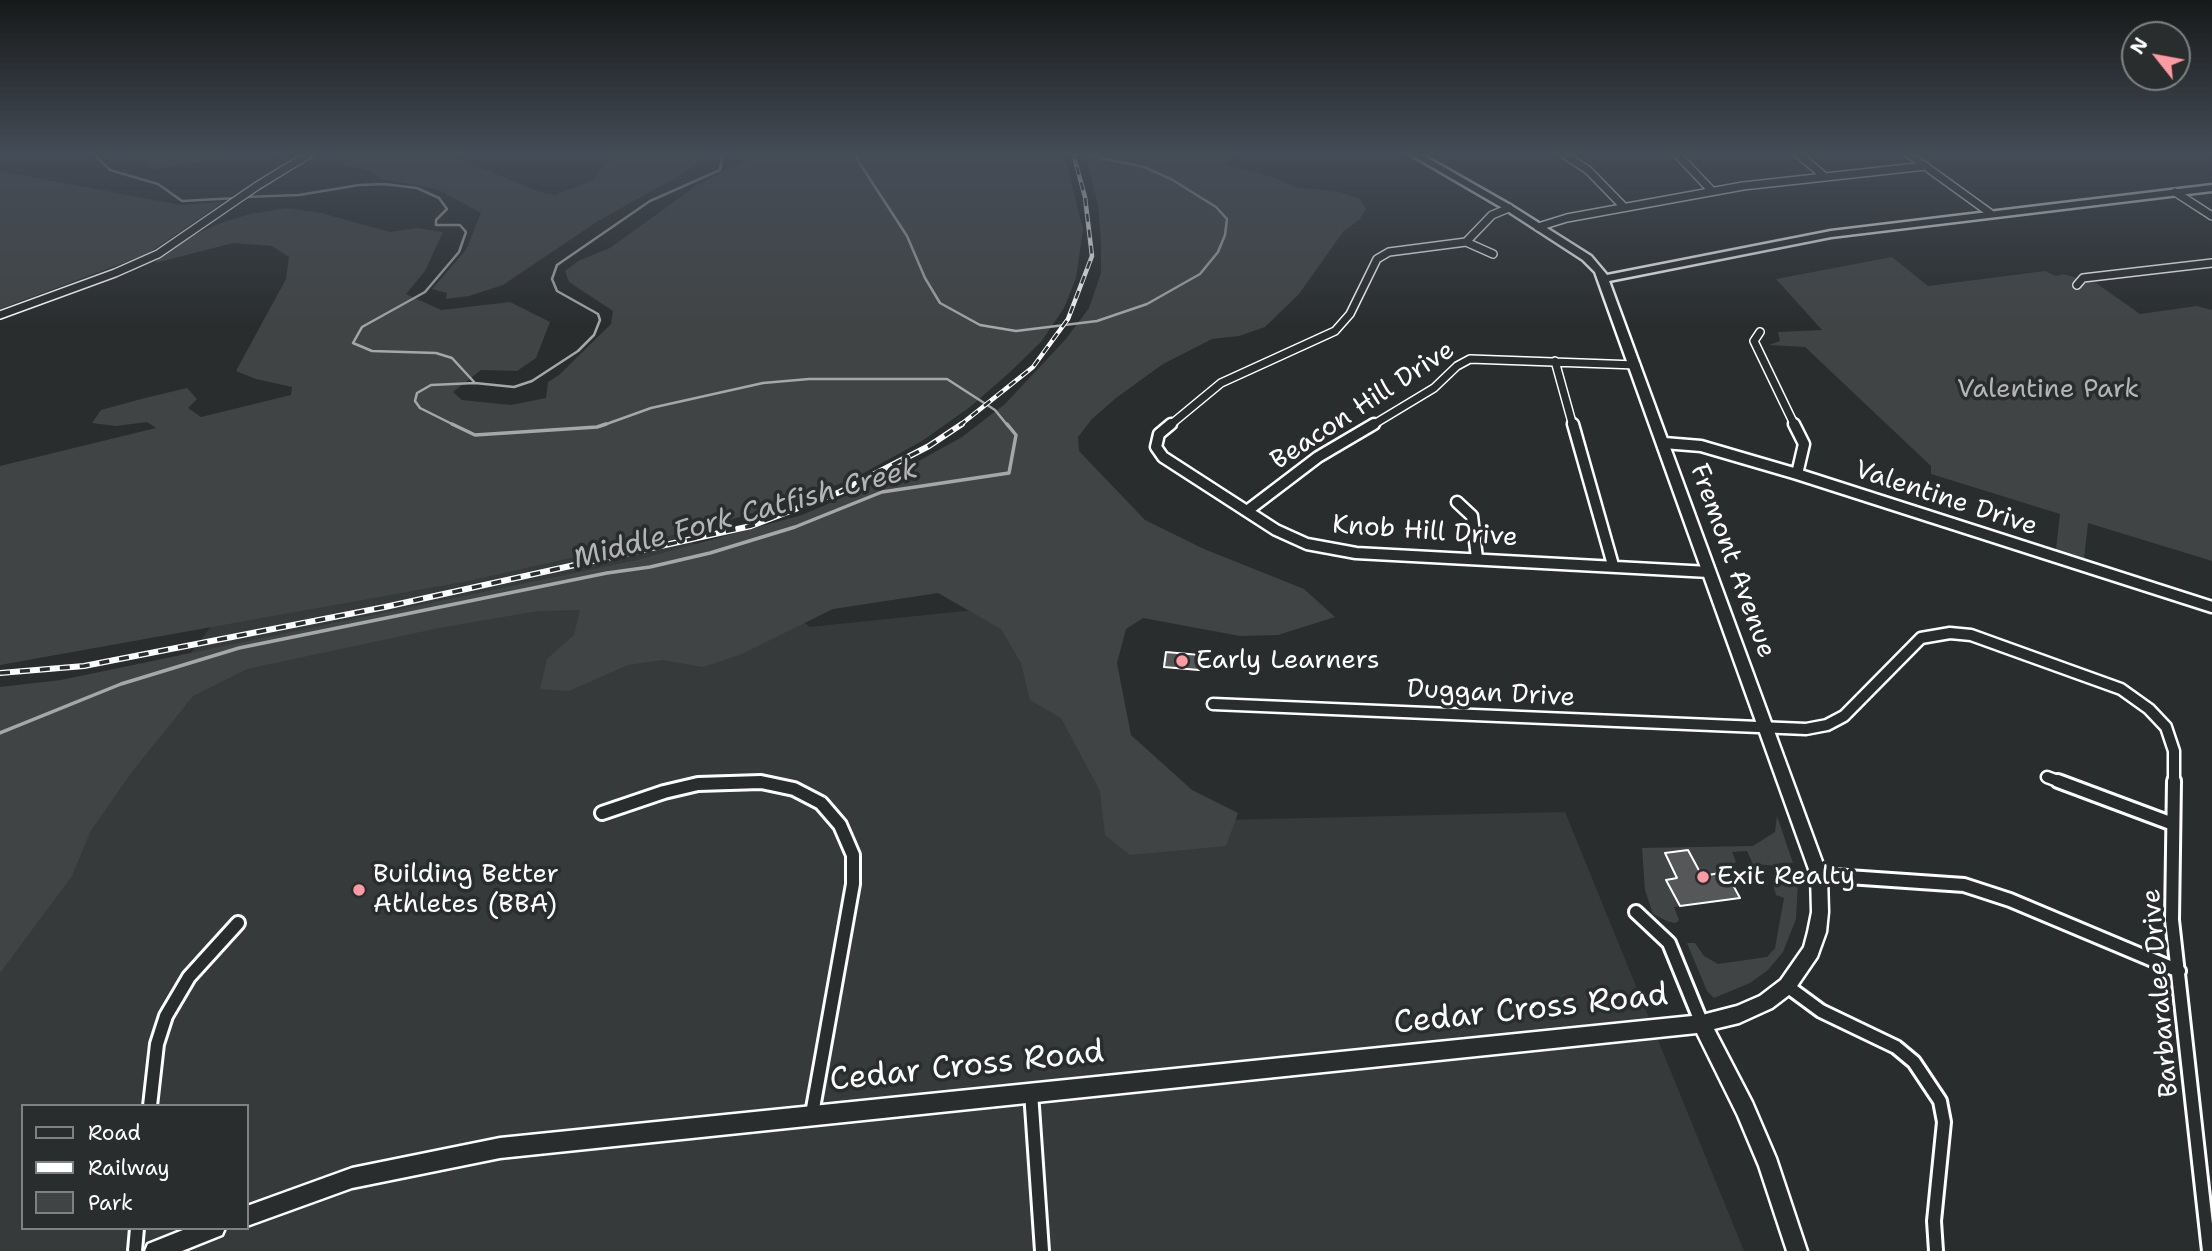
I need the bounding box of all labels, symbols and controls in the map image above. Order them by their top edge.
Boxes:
north arrow [2121,21,2191,91]
text: N [2125,33,2154,59]
street label: Beacon Hill Drive [1265,335,1461,477]
park label: Valentine Park [1957,374,2139,406]
water label: Middle Fork Catfish Creek [570,453,922,577]
street label: Valentine Drive [1851,455,2041,543]
street label: Fremont Avenue [1682,460,1782,662]
street label: Knob Hill Drive [1331,510,1519,554]
place label: Early Learners [1196,645,1380,677]
marker: Early Learners [1174,653,1190,669]
street label: Duggan Drive [1406,674,1576,714]
place label: Building Better Athletes (BBA) [373,859,559,920]
place label: Exit Realty [1717,861,1855,893]
marker: Exit Realty [1695,869,1711,885]
marker: Building Better Athletes (BBA) [351,882,367,898]
street label: Barbaralee Drive [2136,887,2186,1099]
street label: Cedar Cross Road [1392,976,1670,1044]
street label: Cedar Cross Road [828,1033,1106,1101]
legend [21,1104,248,1230]
text: Road [88,1119,141,1147]
text: Railway [88,1154,170,1182]
text: Park [88,1189,133,1217]

